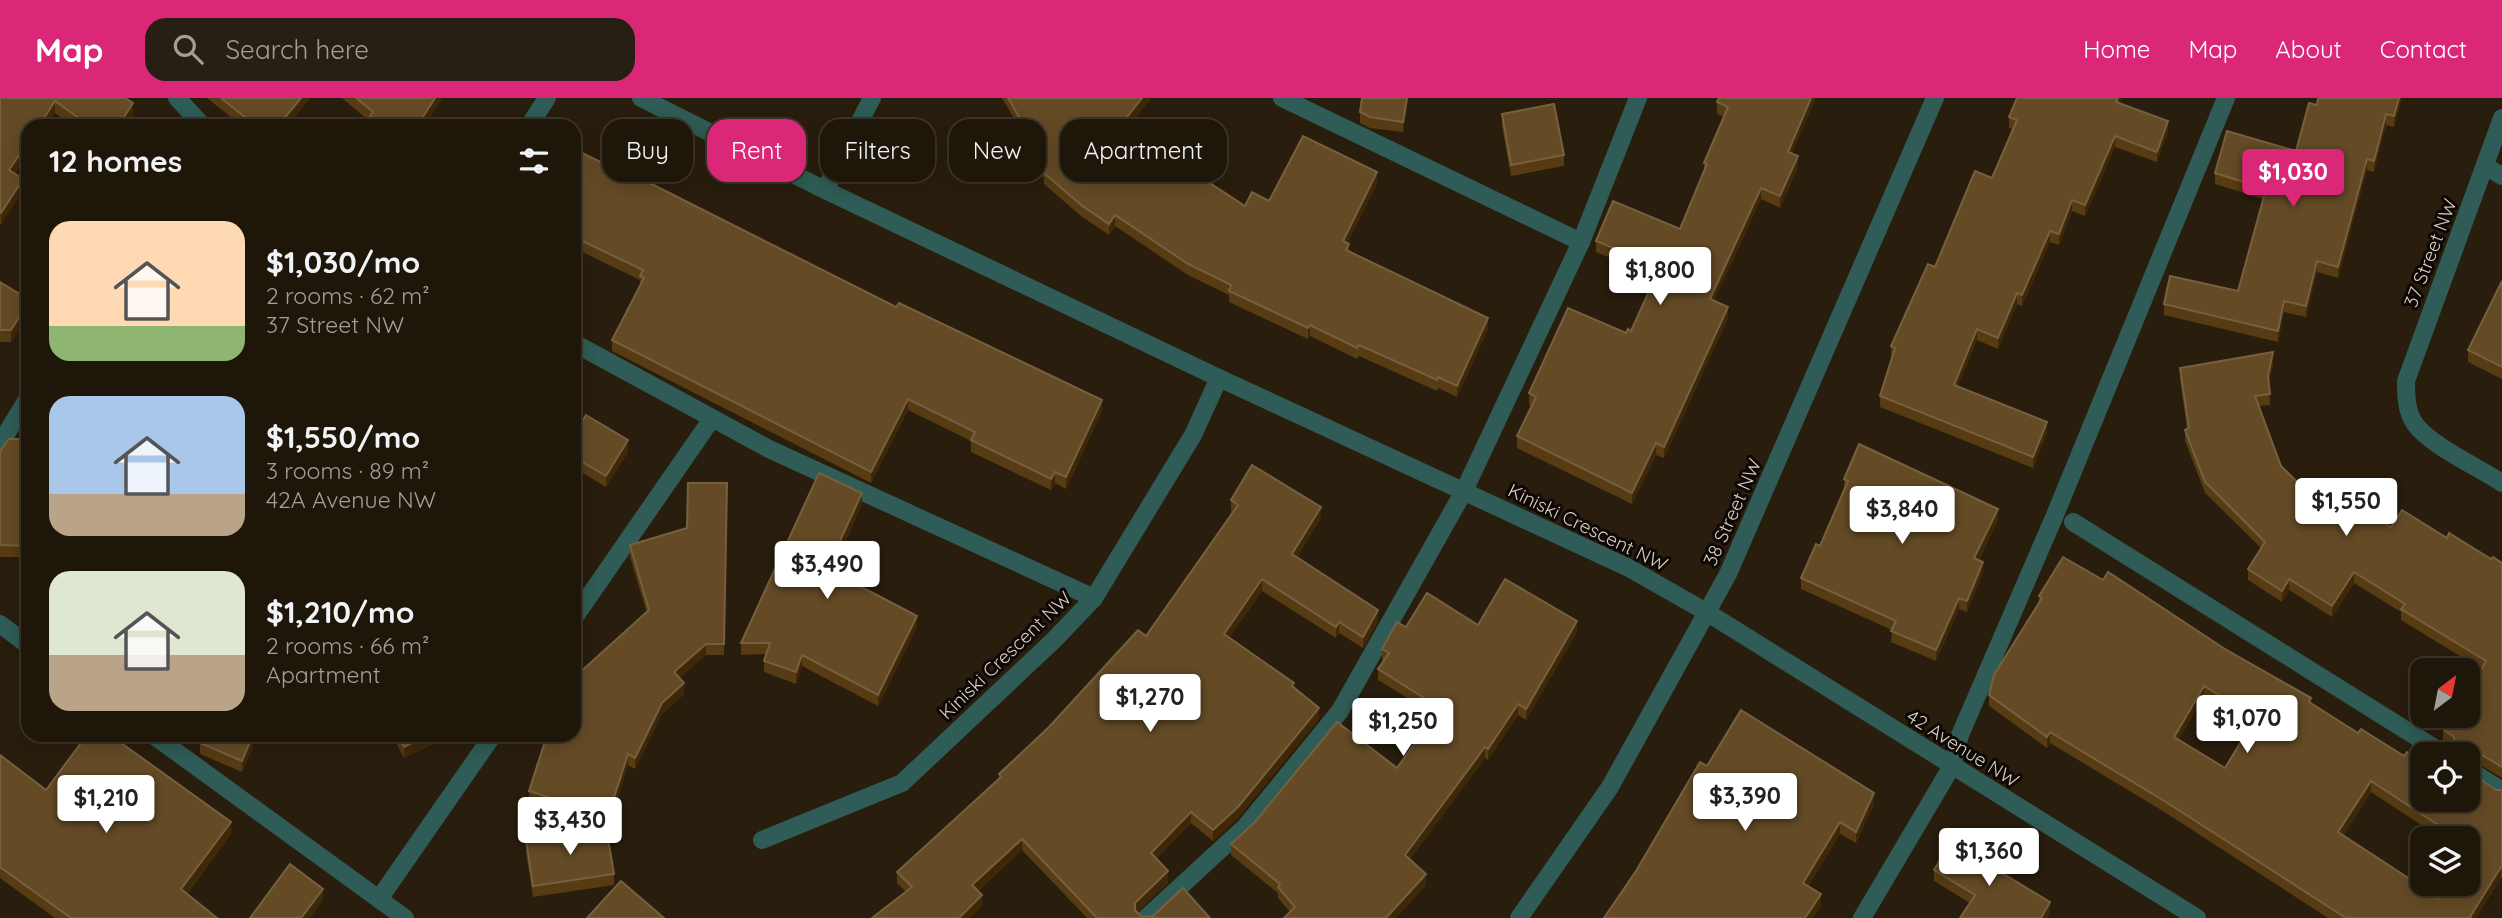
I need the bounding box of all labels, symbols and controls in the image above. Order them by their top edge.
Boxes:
search box [145,18,635,81]
text: Map [35,29,103,70]
icon: search [169,30,207,68]
text: Search here [225,33,369,66]
text: Home [2083,34,2150,64]
text: Map [2188,34,2237,64]
text: About [2275,34,2342,64]
text: Contact [2380,34,2467,64]
chip: Buy [602,119,693,182]
chip: Rent [707,119,806,182]
chip: Filters [820,119,935,182]
chip: New [949,119,1046,182]
chip: Apartment [1060,119,1227,182]
text: 12 homes [49,142,182,180]
icon: filters [515,142,553,180]
pin: $1,030 [2236,150,2350,209]
text: $1,030 [2258,157,2328,186]
street label: 37 Street NW [2398,195,2462,311]
text: $1,030/mo [266,243,420,281]
pin: $1,800 [1603,248,1717,307]
icon: home [105,249,189,333]
text: $1,800 [1625,255,1695,284]
text: 2 rooms · 62 m² [266,281,430,310]
text: 37 Street NW [266,310,404,339]
text: $1,550/mo [266,418,420,456]
icon: home [105,424,189,508]
street label: 38 Street NW [1698,455,1766,569]
text: 3 rooms · 89 m² [266,456,429,485]
street label: Kiniski Crescent NW [1504,478,1672,576]
pin: $1,550 [2289,478,2403,538]
text: 42A Avenue NW [266,485,436,514]
pin: $3,840 [1845,486,1959,546]
text: $1,550 [2311,486,2381,515]
text: $3,840 [1866,494,1938,523]
pin: $3,490 [770,542,884,601]
text: $3,490 [791,549,863,578]
street label: Kiniski Crescent NW [934,586,1076,724]
text: $1,210/mo [266,593,414,631]
icon: home [105,599,189,683]
text: 2 rooms · 66 m² [266,631,429,660]
north arrow [2410,658,2480,728]
map controls [2410,658,2480,896]
text: Apartment [266,660,380,689]
pin: $1,270 [1093,674,1207,734]
text: $1,270 [1116,682,1184,711]
pin: $1,070 [2190,696,2304,755]
pin: $1,250 [1346,698,1460,758]
text: $1,070 [2213,703,2281,732]
street label: 42 Avenue NW [1902,704,2024,792]
text: $1,250 [1368,706,1438,735]
button: locate [2410,742,2480,812]
pin: $3,390 [1688,774,1802,833]
pin: $1,210 [49,776,163,835]
text: $3,390 [1709,781,1781,810]
text: $1,210 [73,783,139,812]
pin: $3,430 [513,798,627,857]
text: $3,430 [534,805,606,834]
button: layers [2410,826,2480,896]
pin: $1,360 [1932,828,2046,888]
text: $1,360 [1955,836,2023,865]

